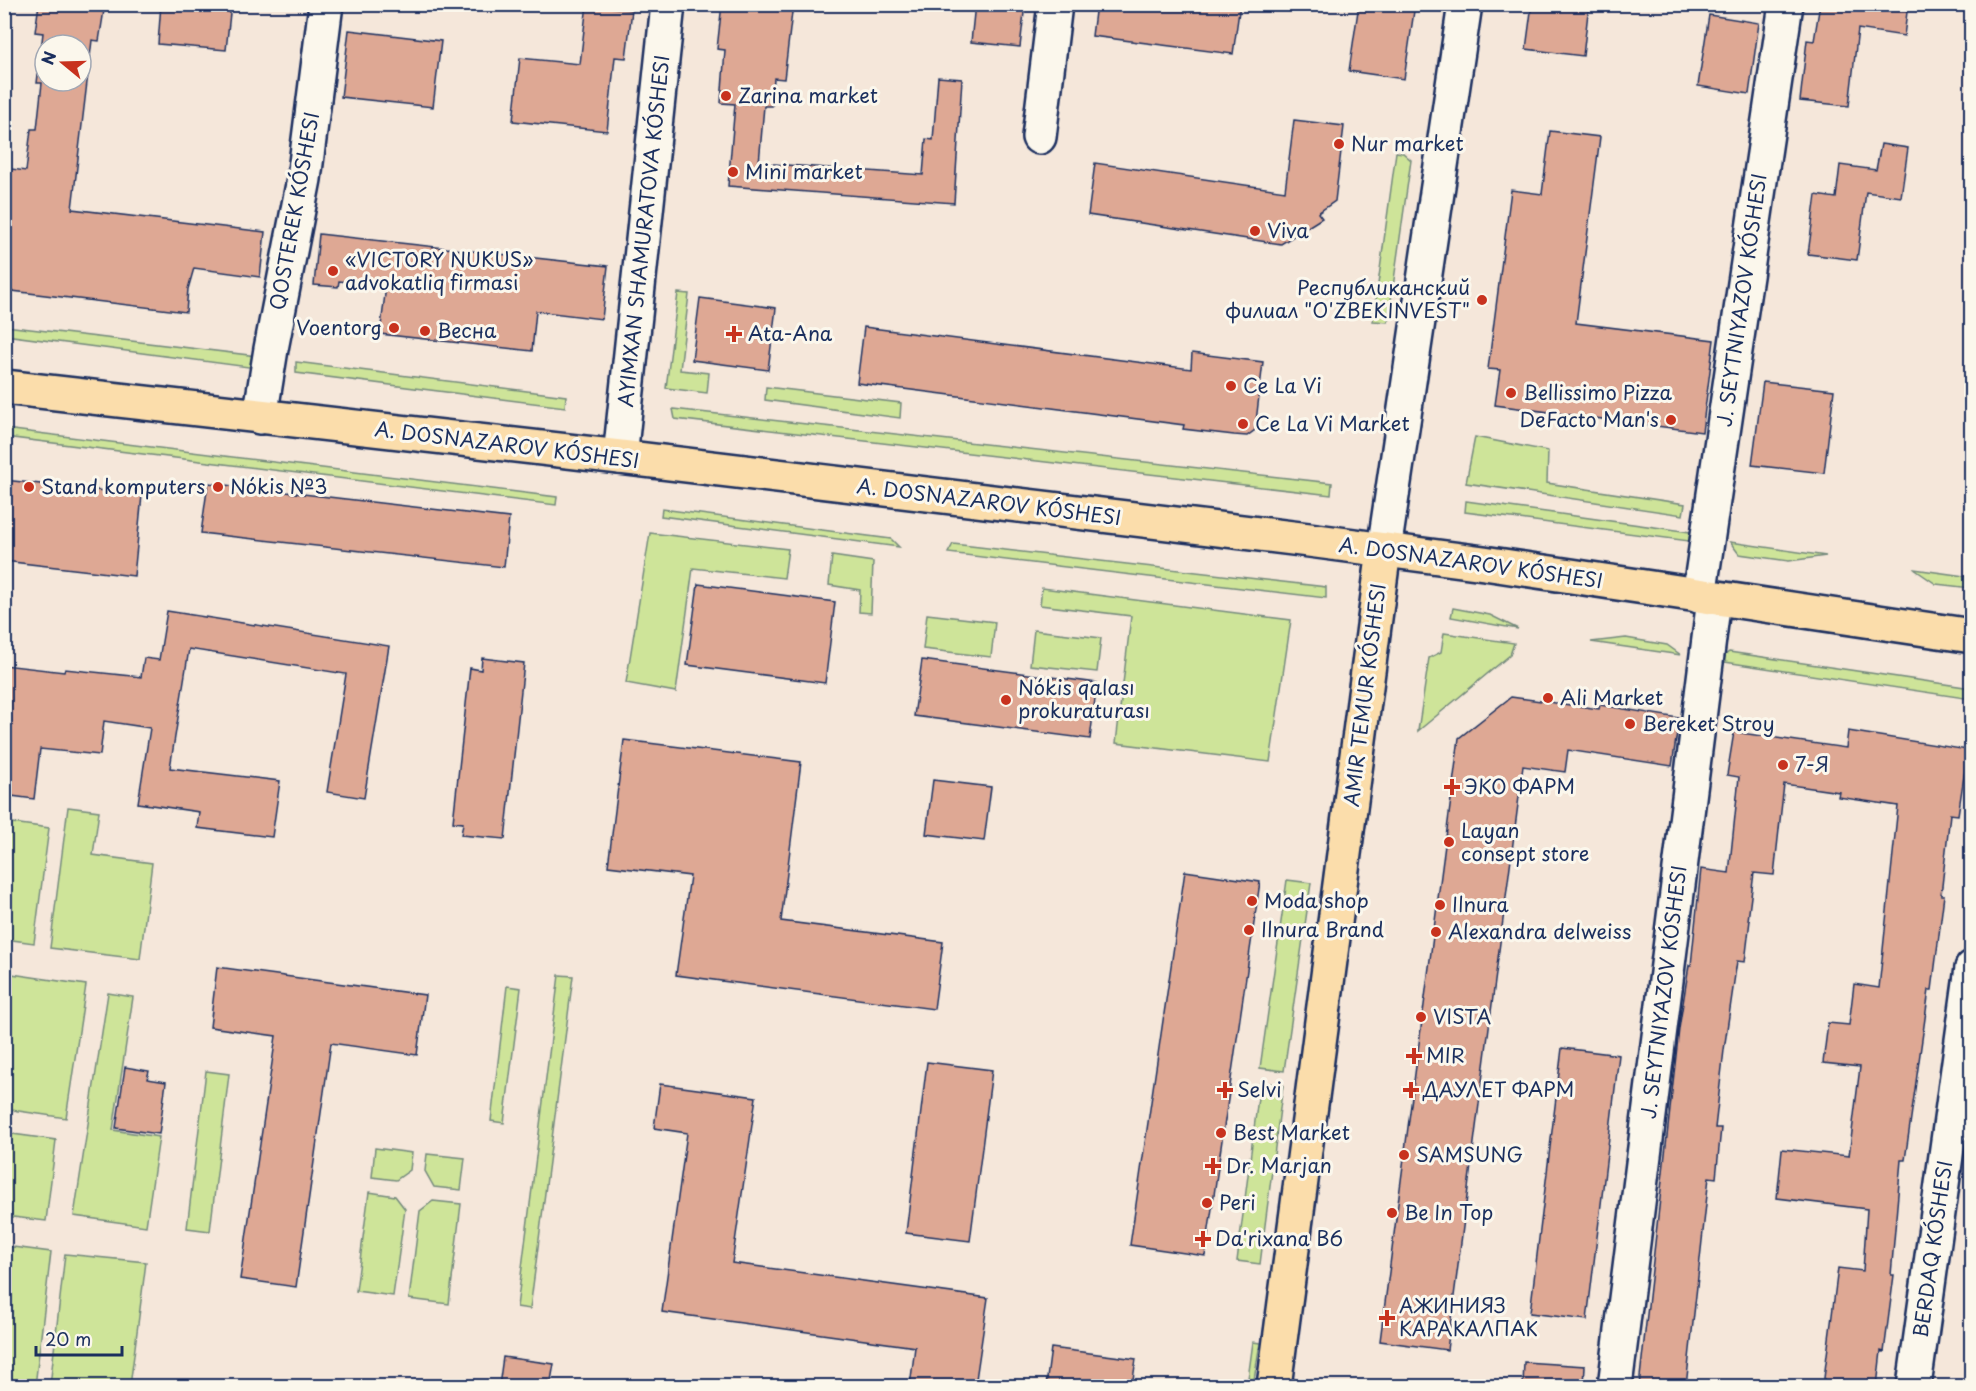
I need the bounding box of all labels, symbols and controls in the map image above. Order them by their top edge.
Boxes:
north arrow [33,33,93,93]
text: N [34,48,61,68]
street label: AYIMXAN SHAMURATOVA KÓSHESI [610,53,676,408]
place label: Zarina market [738,80,878,110]
marker: Zarina market [719,89,733,103]
street label: QOSTEREK KÓSHESI [262,109,326,312]
place label: Nur market [1351,128,1464,158]
marker: Nur market [1332,137,1346,151]
place label: Mini market [745,156,863,186]
marker: Mini market [726,165,740,179]
street label: J. SEYTNIYAZOV KÓSHESI [1708,171,1774,428]
place label: Viva [1267,215,1309,245]
marker: Viva [1248,224,1262,238]
place label: «VICTORY NUKUS» advokatliq firmasi [345,244,534,297]
marker: «VICTORY NUKUS» advokatliq firmasi [326,264,340,278]
place label: Республиканский филиал "O'ZBEKINVEST" [1225,272,1470,325]
marker: Республиканский филиал "O'ZBEKINVEST" [1475,293,1489,307]
place label: Voentorg [296,312,382,342]
place label: Весна [437,315,497,345]
place label: Ata-Ana [748,318,833,348]
marker: Voentorg [387,321,401,335]
marker: Весна [418,324,432,338]
marker: Ata-Ana [725,325,743,343]
place label: Ce La Vi [1243,370,1322,400]
place label: Bellissimo Pizza [1523,377,1673,407]
marker: Ce La Vi [1224,379,1238,393]
marker: Bellissimo Pizza [1504,386,1518,400]
place label: DeFacto Man's [1519,404,1659,434]
place label: Ce La Vi Market [1255,408,1410,438]
street label: A. DOSNAZAROV KÓSHESI [373,413,641,475]
marker: DeFacto Man's [1664,413,1678,427]
marker: Ce La Vi Market [1236,417,1250,431]
street label: A. DOSNAZAROV KÓSHESI [855,470,1123,532]
place label: Stand komputers [41,471,205,501]
place label: Nókis №3 [230,471,327,501]
marker: Stand komputers [22,480,36,494]
marker: Nókis №3 [211,480,225,494]
street label: A. DOSNAZAROV KÓSHESI [1337,529,1605,595]
street label: AMIR TEMUR KÓSHESI [1335,581,1393,808]
place label: Nókis qalası prokuraturası [1018,672,1150,725]
place label: Ali Market [1560,682,1663,712]
marker: Ali Market [1541,691,1555,705]
marker: Nókis qalası prokuraturası [999,693,1013,707]
place label: Bereket Stroy [1642,708,1774,738]
marker: Bereket Stroy [1623,717,1637,731]
place label: 7-Я [1795,749,1829,779]
marker: 7-Я [1776,758,1790,772]
place label: ЭКО ФАРМ [1464,771,1575,801]
marker: ЭКО ФАРМ [1445,780,1459,794]
place label: Layan consept store [1461,815,1589,868]
marker: Layan consept store [1442,835,1456,849]
street label: J. SEYTNIYAZOV KÓSHESI [1633,863,1693,1120]
place label: Moda shop [1264,885,1369,915]
place label: Ilnura [1452,889,1510,919]
marker: Moda shop [1245,894,1259,908]
marker: Ilnura [1433,898,1447,912]
place label: Ilnura Brand [1261,914,1384,944]
place label: Alexandra delweiss [1448,916,1631,946]
marker: Ilnura Brand [1242,923,1256,937]
marker: Alexandra delweiss [1429,925,1443,939]
place label: VISTA [1433,1001,1491,1031]
marker: VISTA [1414,1010,1428,1024]
place label: MIR [1426,1040,1465,1070]
marker: MIR [1407,1049,1421,1063]
place label: Selvi [1237,1074,1282,1104]
place label: ДАУЛЕТ ФАРМ [1422,1074,1574,1104]
marker: Selvi [1218,1083,1232,1097]
marker: ДАУЛЕТ ФАРМ [1404,1083,1418,1097]
place label: Best Market [1233,1117,1350,1147]
marker: Best Market [1214,1126,1228,1140]
place label: SAMSUNG [1416,1139,1523,1169]
marker: SAMSUNG [1397,1148,1411,1162]
place label: Dr. Marjan [1226,1150,1332,1180]
marker: Dr. Marjan [1204,1157,1222,1175]
street label: BERDAQ KÓSHESI [1905,1158,1959,1339]
place label: Peri [1219,1187,1256,1217]
marker: Peri [1200,1196,1214,1210]
place label: Be In Top [1404,1197,1493,1227]
marker: Be In Top [1385,1206,1399,1220]
place label: Da'rixana B6 [1215,1223,1343,1253]
marker: Da'rixana B6 [1196,1232,1210,1246]
place label: АЖИНИЯЗ КАРАКАЛПАК [1399,1290,1538,1343]
marker: АЖИНИЯЗ КАРАКАЛПАК [1380,1311,1394,1325]
scale bar [36,1319,122,1357]
text: 20 m [45,1325,91,1352]

